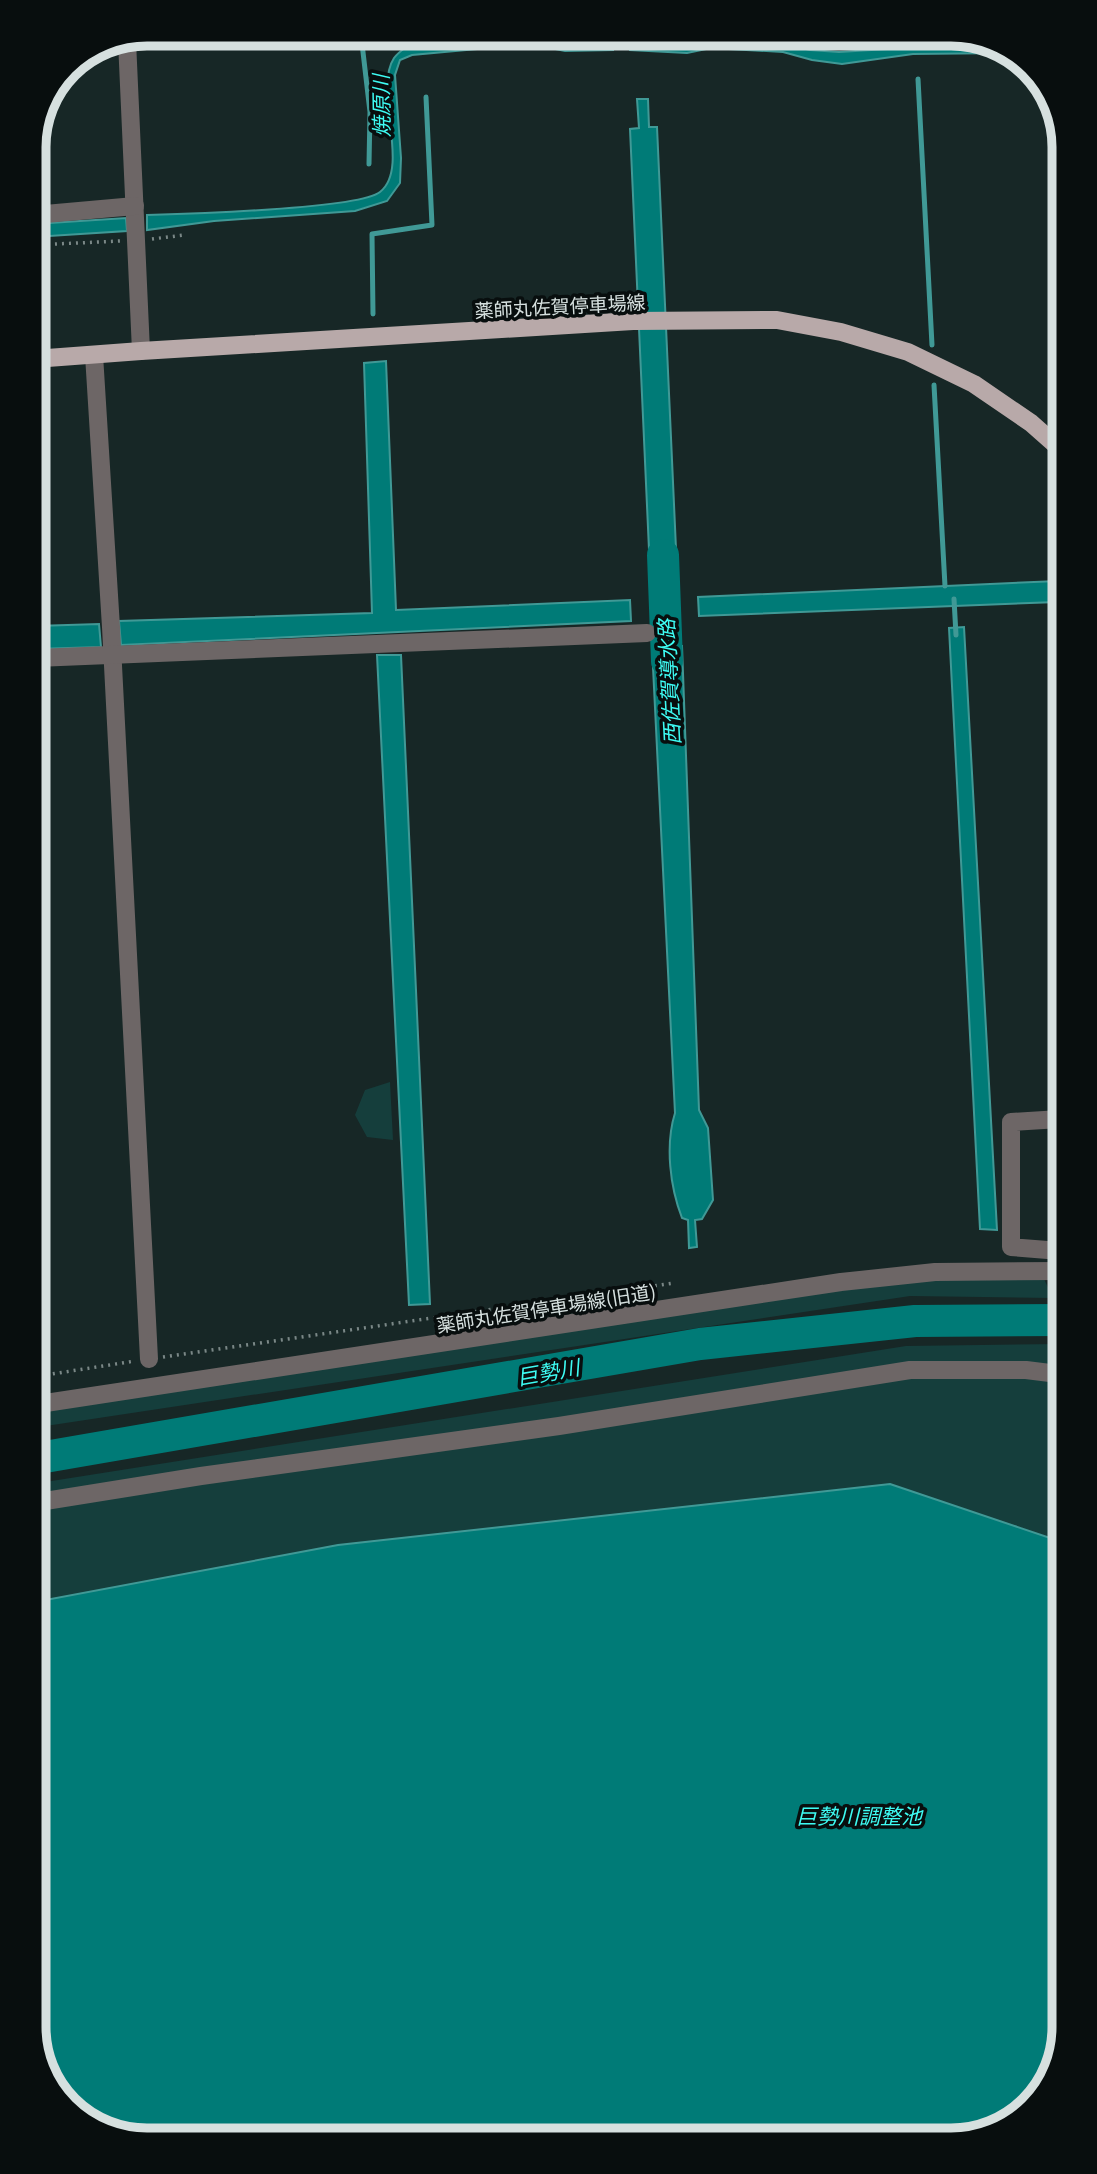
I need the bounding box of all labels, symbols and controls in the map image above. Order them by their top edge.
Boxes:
water label: 焼原川 [364,72,396,138]
street label: 薬師丸佐賀停車場線 [474,287,646,323]
water label: 西佐賀導水路 [650,616,686,746]
street label: 薬師丸佐賀停車場線(旧道) [434,1276,658,1338]
water label: 巨勢川 [514,1350,584,1391]
water label: 巨勢川調整池 [796,1800,924,1830]

